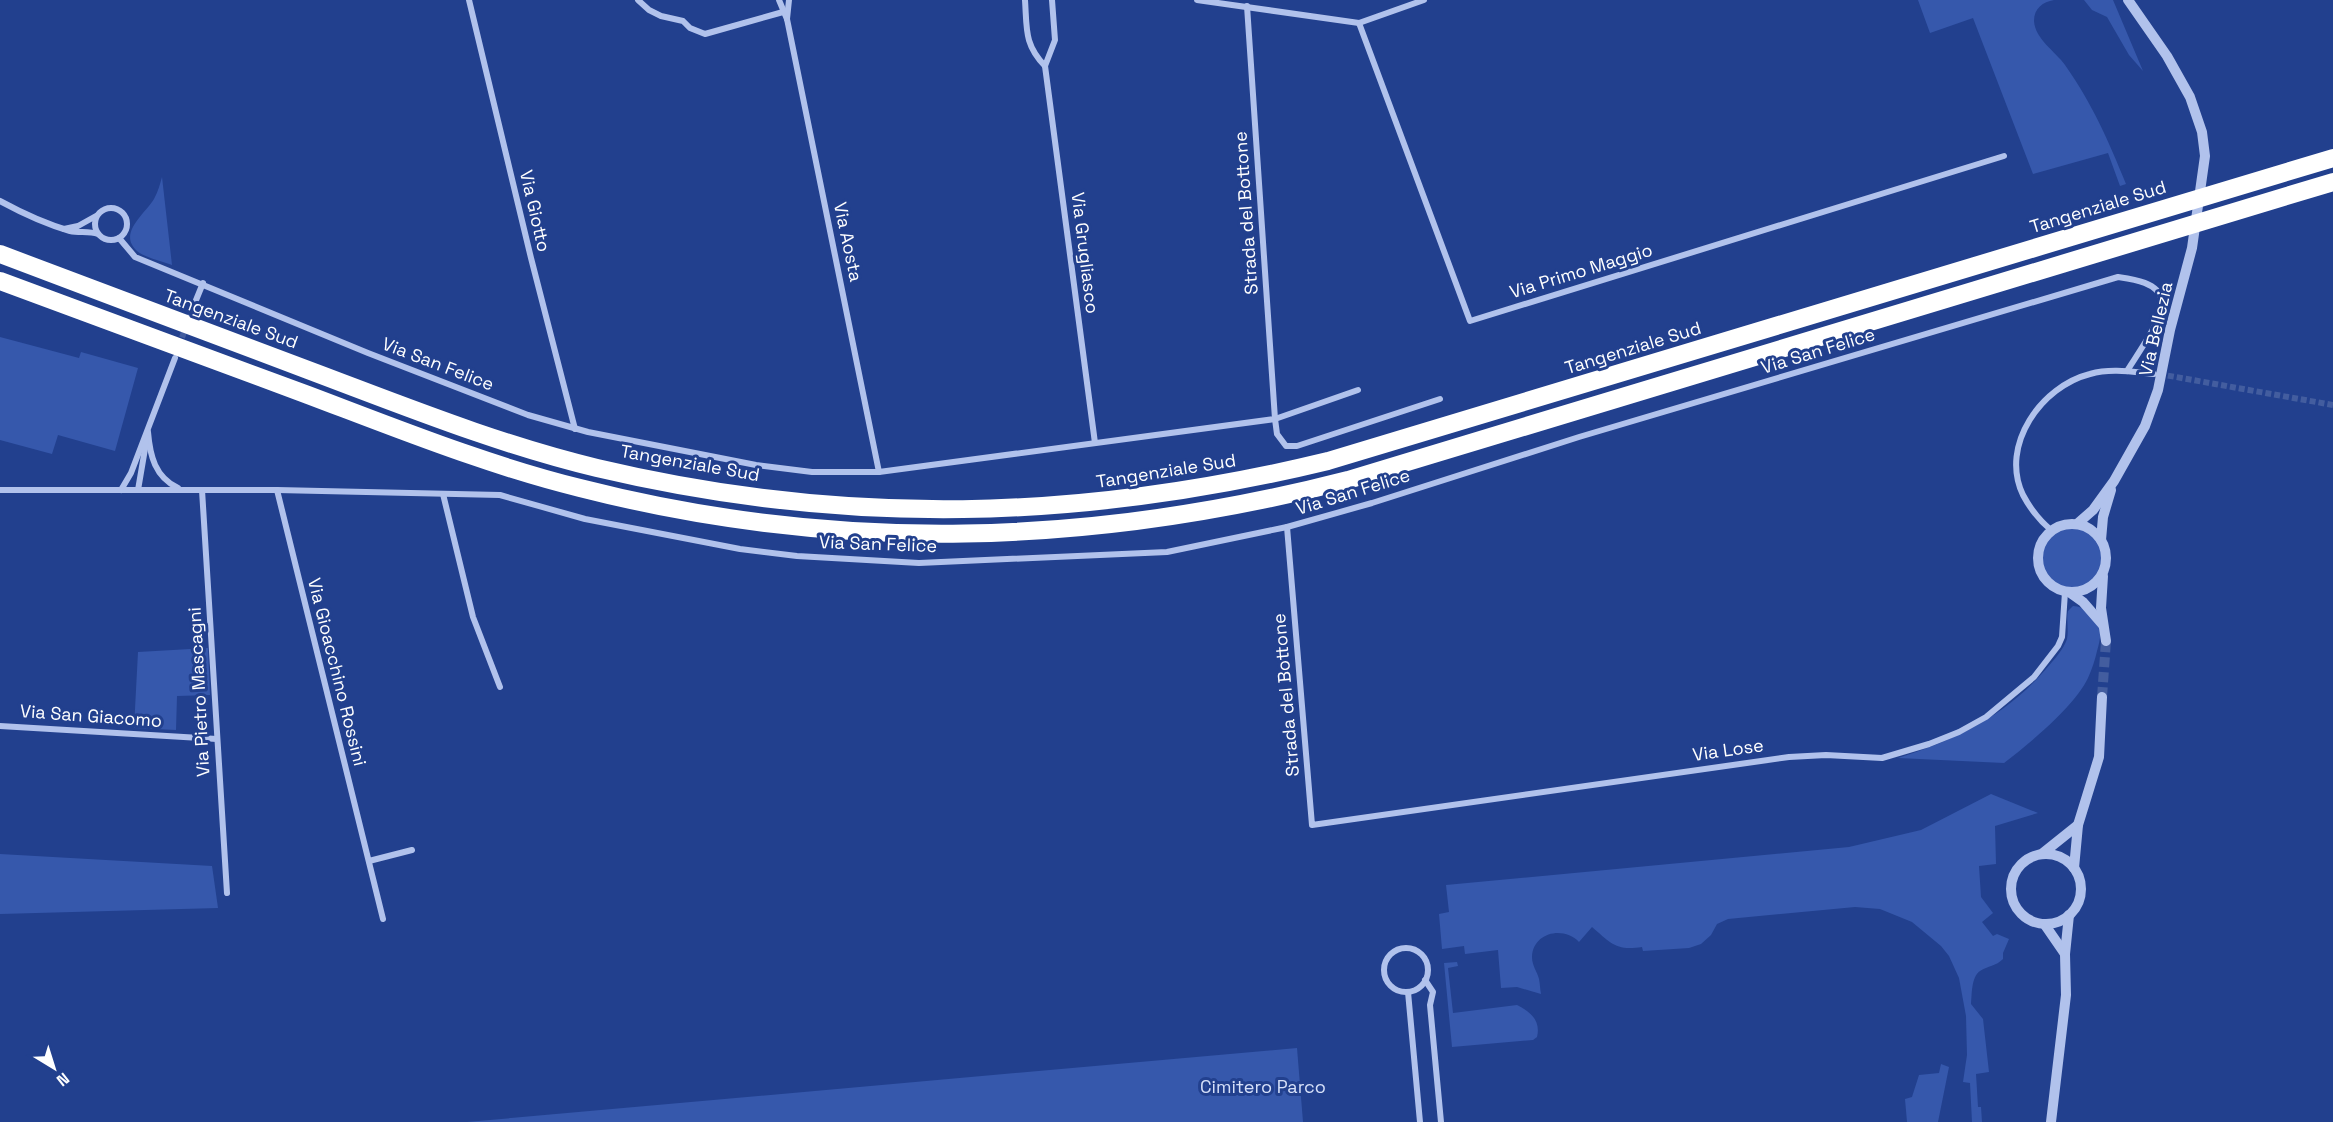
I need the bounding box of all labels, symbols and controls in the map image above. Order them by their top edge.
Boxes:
street label: Strada del Bottone [1228,131,1263,295]
street label: Via Giotto [515,168,556,254]
street label: Tangenziale Sud [2027,175,2169,238]
street label: Via Grugliasco [1067,191,1104,315]
street label: Via Aosta [829,200,868,284]
street label: Via Primo Maggio [1507,238,1655,303]
street label: Via Bellezia [2133,279,2178,378]
street label: Tangenziale Sud [161,284,301,353]
street label: Tangenziale Sud [1562,316,1704,379]
street label: Via San Felice [1758,322,1878,379]
street label: Via San Felice [379,332,497,395]
street label: Tangenziale Sud [619,439,762,486]
street label: Tangenziale Sud [1094,448,1237,493]
street label: Via San Felice [1293,463,1413,520]
street label: Via San Felice [819,530,937,557]
street label: Via Gioacchino Rossini [303,575,372,768]
street label: Via Pietro Mascagni [183,607,214,777]
street label: Strada del Bottone [1267,613,1304,778]
street label: Via San Giacomo [19,699,163,732]
street label: Via Lose [1691,733,1765,766]
north arrow [24,1038,84,1098]
text: N [52,1068,74,1091]
park label: Cimitero Parco [1200,1075,1326,1098]

